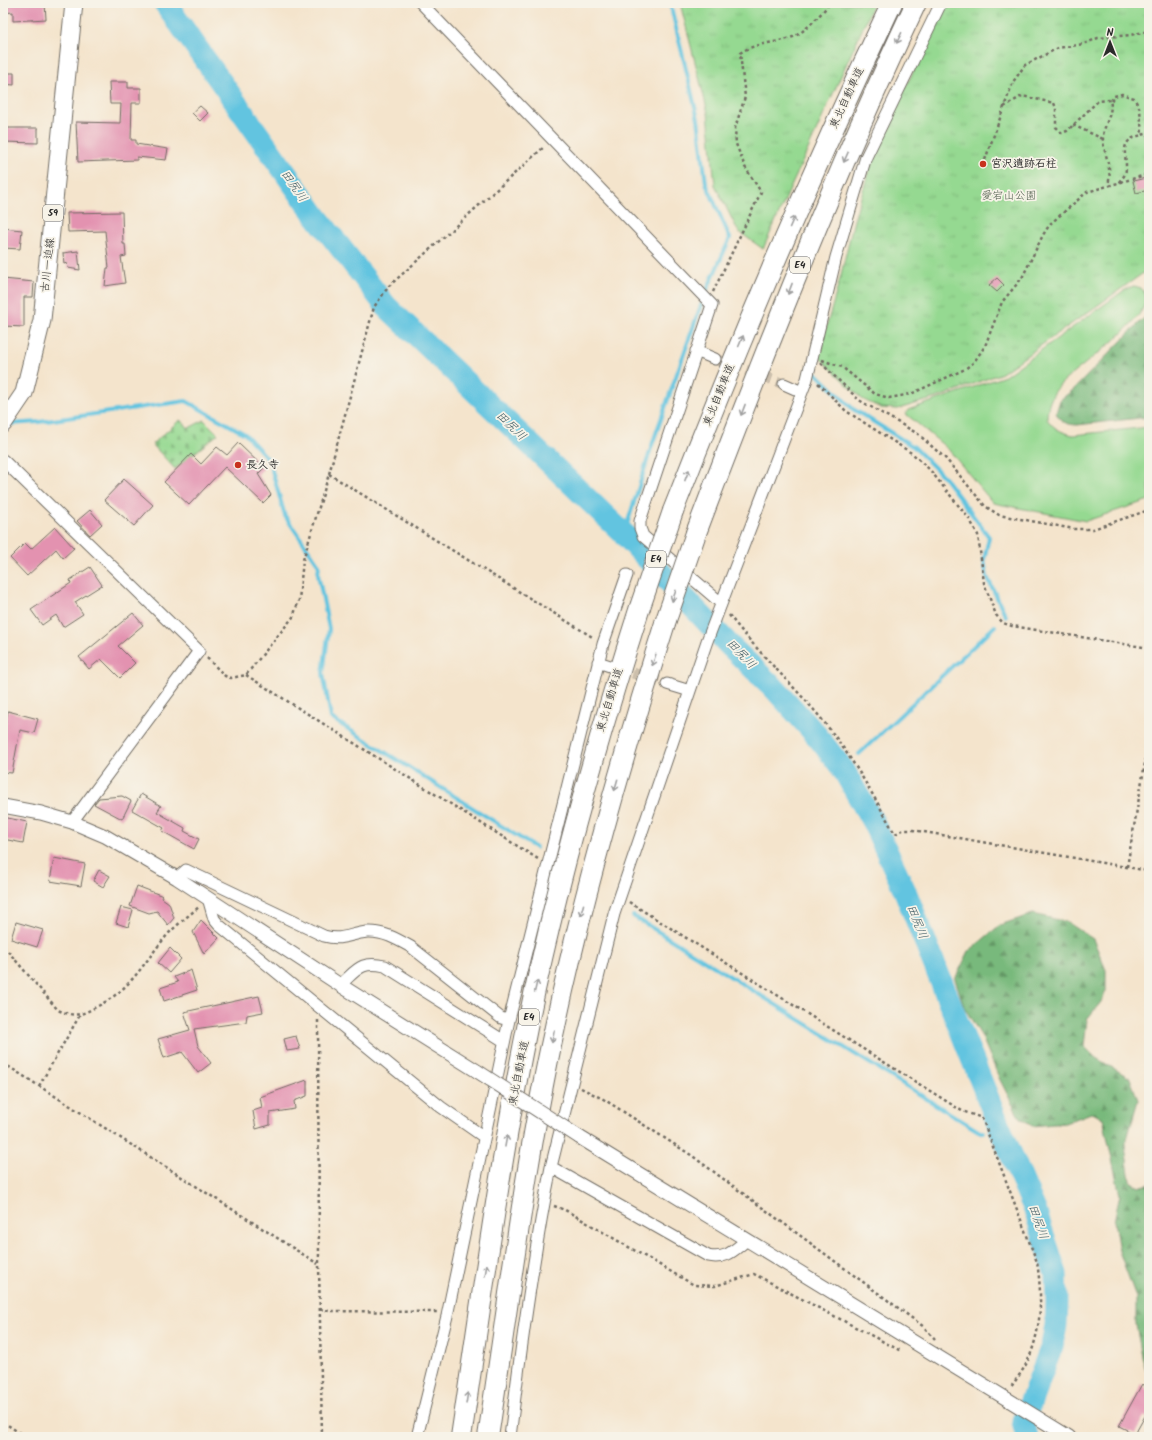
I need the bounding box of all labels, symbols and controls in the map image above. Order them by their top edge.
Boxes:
north arrow [1090,22,1130,62]
text: N [1107,24,1114,42]
one-way arrow [895,32,903,44]
street label: 東北自動車道 [825,64,869,132]
one-way arrow [842,150,849,162]
place label: 宮沢遺跡石柱 [991,155,1057,173]
marker: 宮沢遺跡石柱 [978,159,988,169]
water label: 田尻川 [276,166,312,206]
park label: 愛宕山公園 [982,187,1037,205]
road number: 59 [43,205,63,221]
one-way arrow [788,216,796,228]
street label: 古川一迫線 [36,237,60,293]
road number: E4 [790,257,810,273]
one-way arrow [786,283,794,295]
one-way arrow [737,336,745,348]
street label: 東北自動車道 [698,361,740,429]
one-way arrow [738,404,746,416]
water label: 田尻川 [491,407,531,445]
place label: 長久寺 [246,456,279,474]
marker: 長久寺 [233,460,243,470]
one-way arrow [683,469,691,481]
road number: E4 [646,551,666,567]
one-way arrow [670,590,678,602]
water label: 田尻川 [722,634,760,674]
one-way arrow [649,654,657,666]
street label: 東北自動車道 [592,666,628,734]
one-way arrow [612,778,619,791]
water label: 田尻川 [901,902,933,942]
one-way arrow [578,903,585,916]
one-way arrow [533,980,541,993]
road number: E4 [519,1009,539,1025]
one-way arrow [549,1030,557,1043]
street label: 東北自動車道 [504,1039,534,1107]
one-way arrow [502,1135,510,1148]
water label: 田尻川 [1023,1202,1053,1242]
one-way arrow [482,1264,490,1277]
one-way arrow [463,1392,471,1405]

